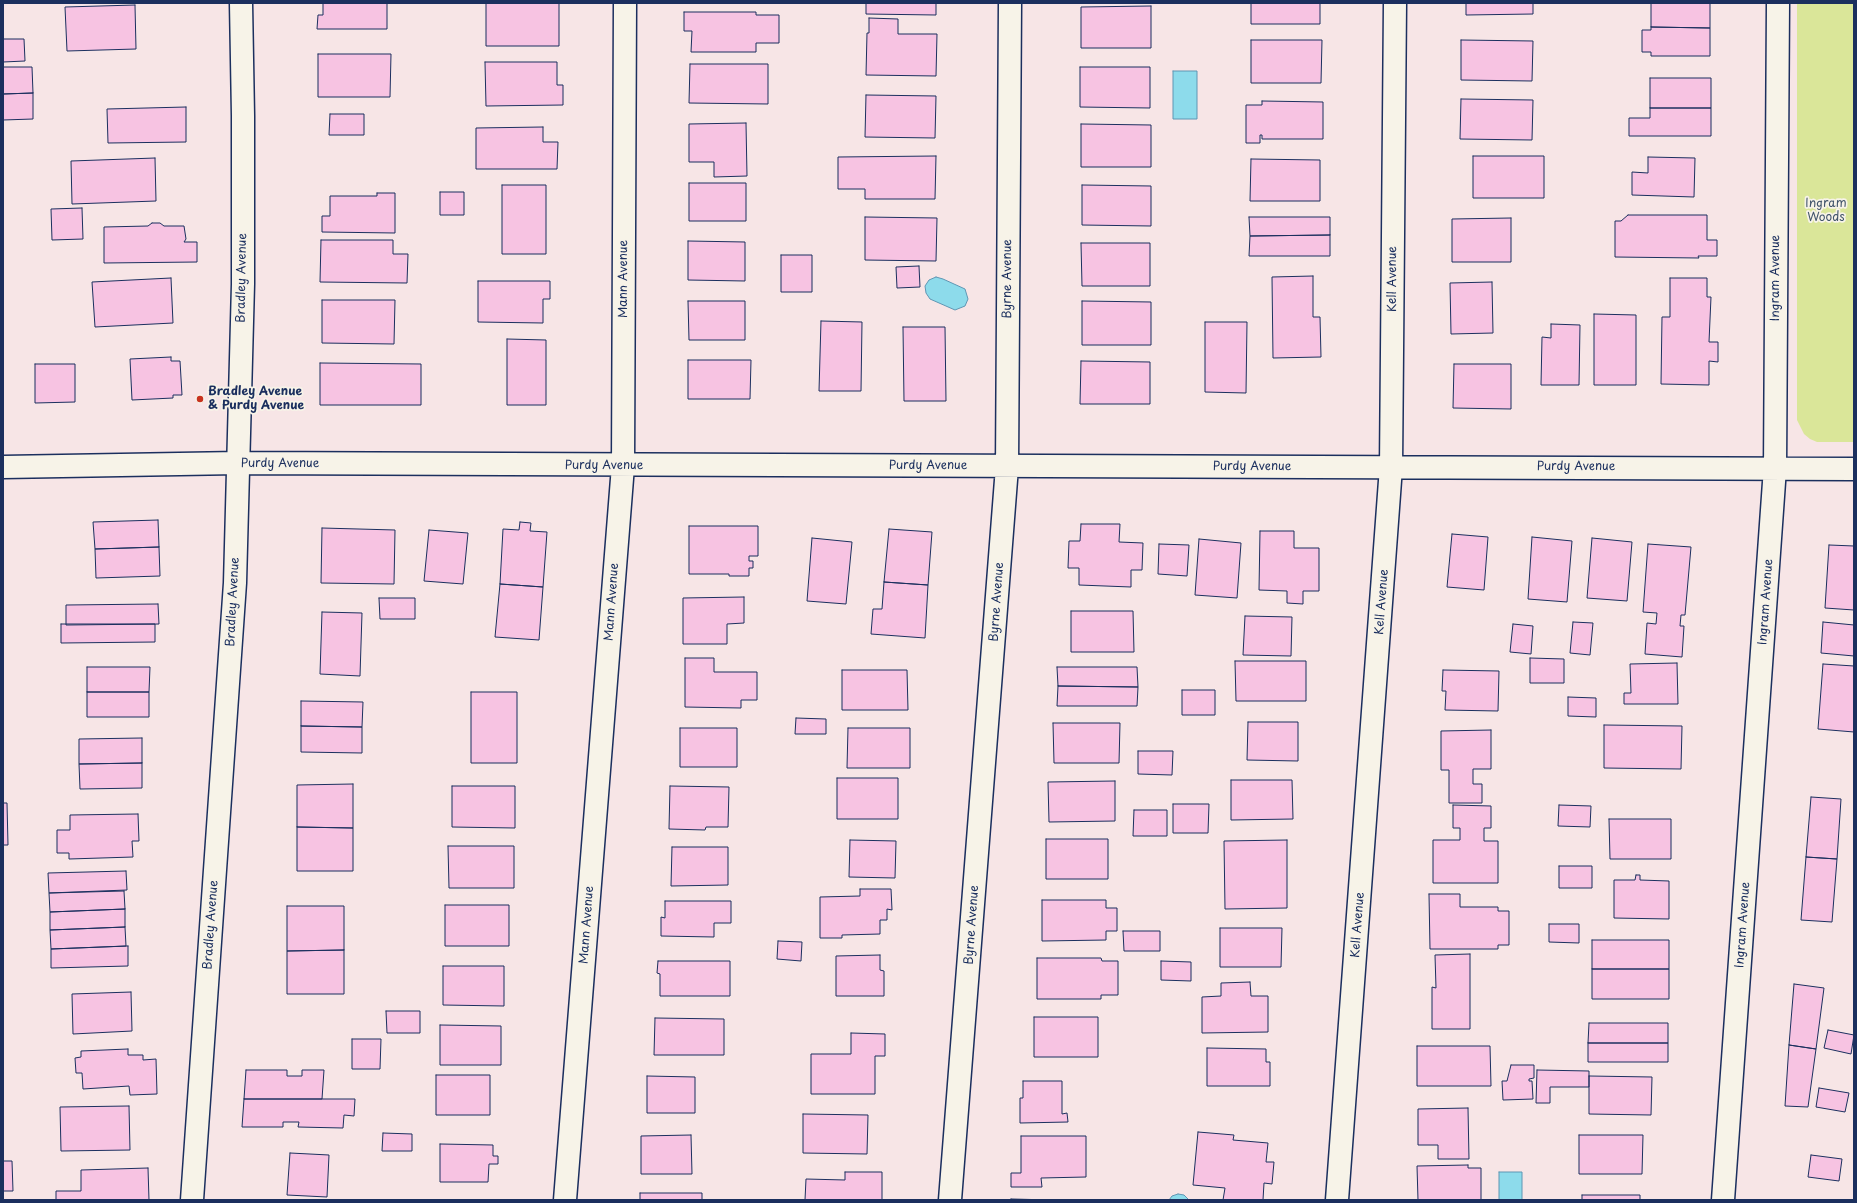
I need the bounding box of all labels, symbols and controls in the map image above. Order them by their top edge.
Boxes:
park label: Ingram Woods [1805,197,1847,225]
street label: Bradley Avenue [234,233,250,323]
street label: Ingram Avenue [1769,235,1783,321]
street label: Byrne Avenue [1001,239,1015,319]
street label: Mann Avenue [617,240,631,318]
street label: Kell Avenue [1386,246,1400,312]
place label: Bradley Avenue & Purdy Avenue [208,385,304,413]
marker: Bradley Avenue & Purdy Avenue [195,394,205,404]
street label: Purdy Avenue [241,457,319,471]
street label: Purdy Avenue [565,459,643,473]
street label: Purdy Avenue [889,459,967,473]
street label: Purdy Avenue [1213,460,1291,474]
street label: Purdy Avenue [1537,460,1615,474]
street label: Bradley Avenue [223,557,243,647]
street label: Ingram Avenue [1756,558,1776,646]
street label: Byrne Avenue [987,562,1007,642]
street label: Mann Avenue [602,563,622,641]
street label: Kell Avenue [1373,569,1391,635]
street label: Bradley Avenue [201,880,221,970]
street label: Ingram Avenue [1733,881,1753,969]
street label: Byrne Avenue [962,885,982,965]
street label: Mann Avenue [577,886,597,964]
street label: Kell Avenue [1349,892,1367,958]

